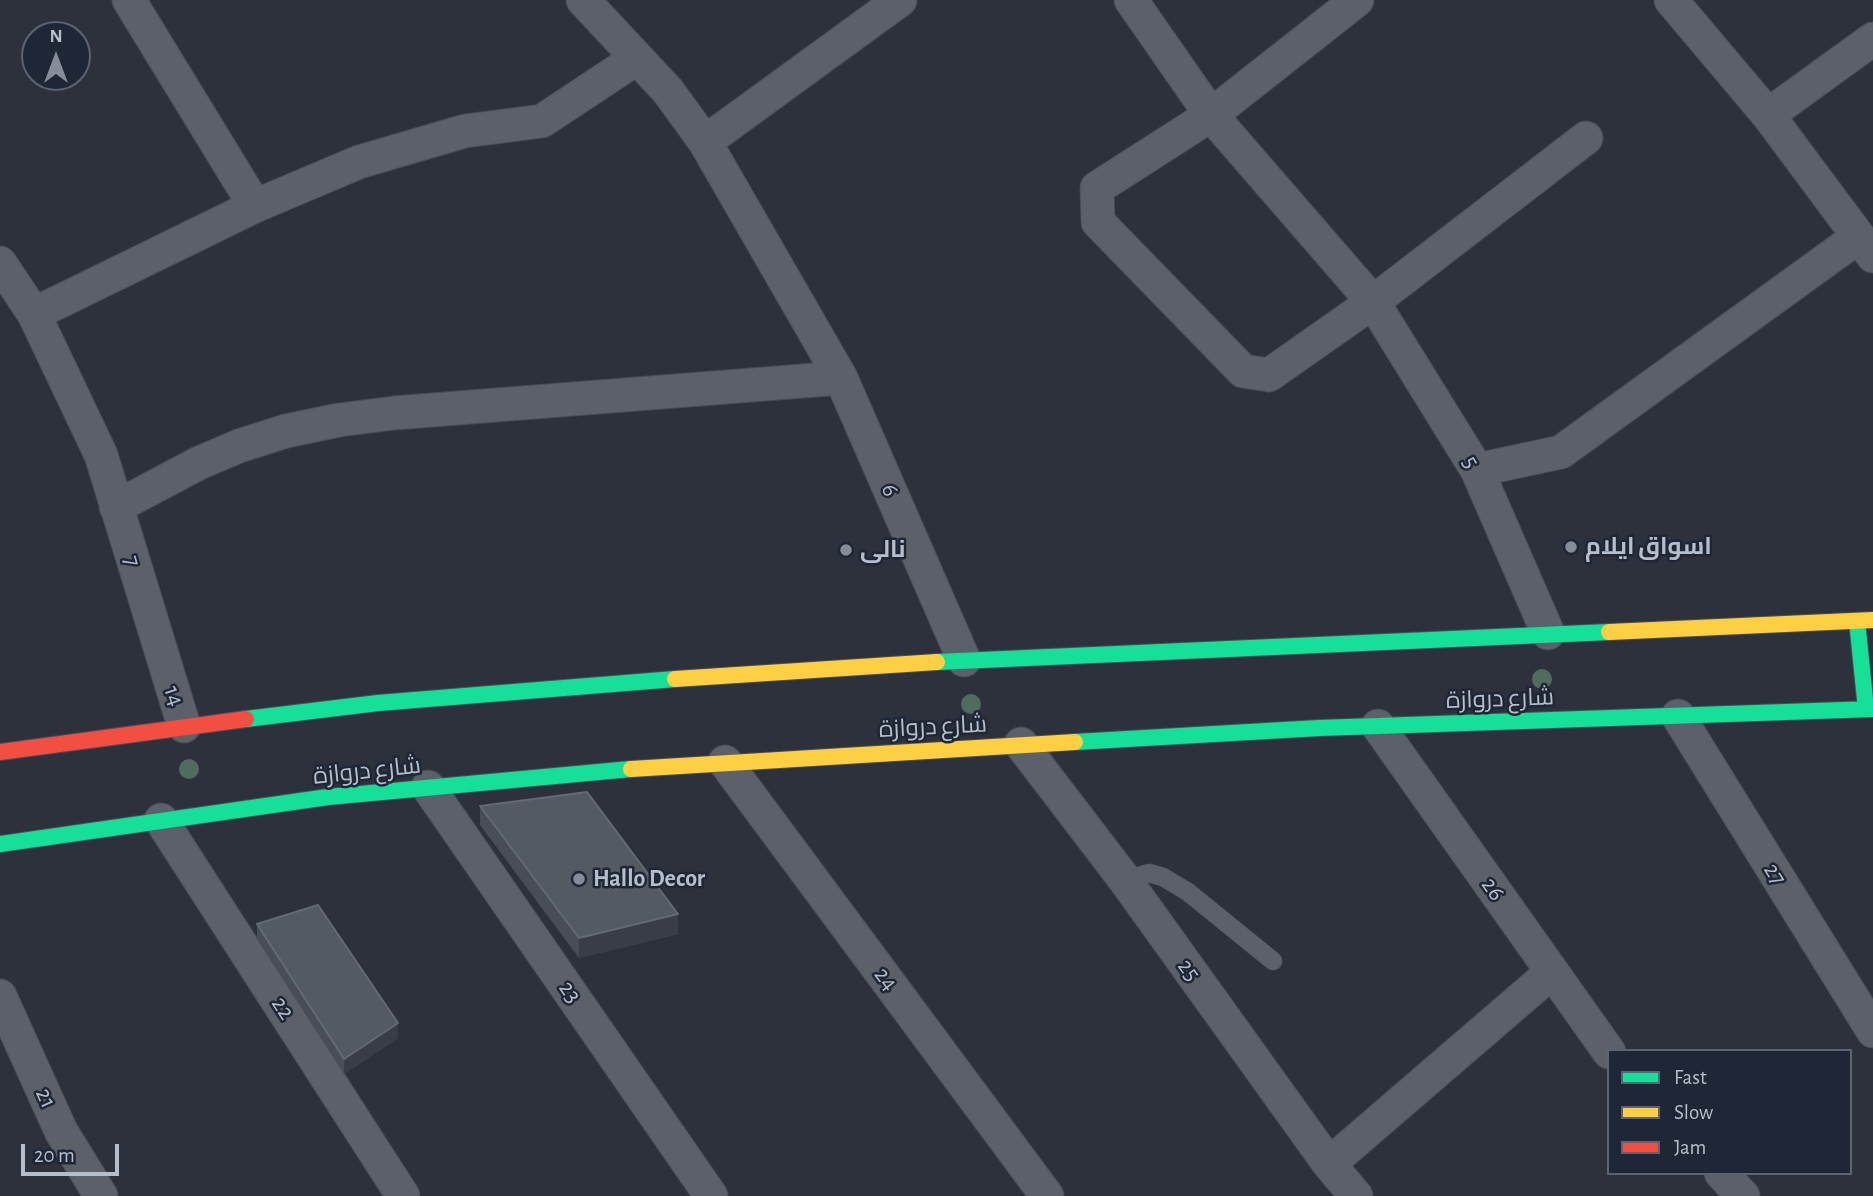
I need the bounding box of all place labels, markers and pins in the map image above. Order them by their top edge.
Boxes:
place label: اسواق ایلام [1585,533,1712,561]
place label: نالی [860,536,906,564]
marker: اسواق ایلام [1563,539,1579,555]
marker: نالی [838,542,854,558]
place label: Hallo Decor [593,865,705,893]
marker: Hallo Decor [571,871,587,887]

